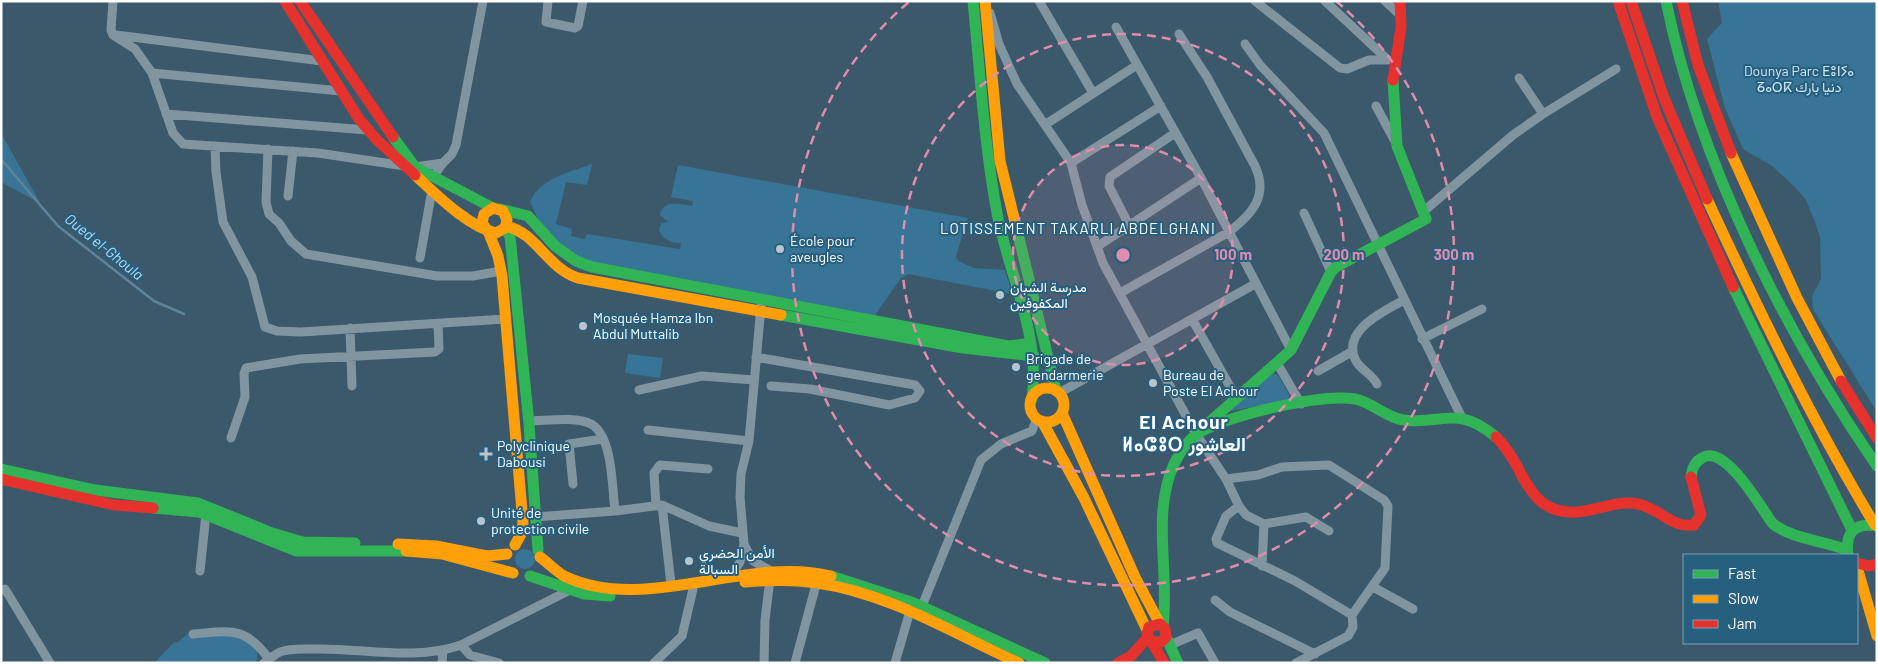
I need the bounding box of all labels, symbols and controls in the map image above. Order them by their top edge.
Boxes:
park label: Dounya Parc ⴹⵓⵏⵢⴰ ⵒⴰⵔⴽ دنيا بارك [1744,62,1854,96]
water label: Oued el-Ghoula [62,209,148,283]
district label: LOTISSEMENT TAKARLI ABDELGHANI [940,219,1216,237]
place label: École pour aveugles [790,232,855,265]
marker: École pour aveugles [774,243,786,255]
text: 100 m [1214,245,1252,263]
text: 200 m [1323,245,1365,263]
text: 300 m [1434,245,1474,263]
centre of rings [1114,246,1132,264]
place label: مدرسة الشبان المكفوفين [1010,278,1087,312]
marker: مدرسة الشبان المكفوفين [994,289,1006,301]
place label: Mosquée Hamza Ibn Abdul Muttalib [593,309,713,342]
marker: Mosquée Hamza Ibn Abdul Muttalib [577,320,589,332]
place label: Brigade de gendarmerie [1026,350,1103,383]
marker: Brigade de gendarmerie [1010,361,1022,373]
place label: Bureau de Poste El Achour [1163,366,1258,399]
marker: Bureau de Poste El Achour [1147,377,1159,389]
district label: El Achour ⵍⴰⵛⵓⵔ العاشور [1122,410,1246,457]
place label: Polyclinique Dabousi [497,437,570,470]
marker: Polyclinique Dabousi [479,447,493,461]
place label: Unité de protection civile [491,504,589,537]
marker: Unité de protection civile [475,515,487,527]
place label: الأمن الحضري السبالة [699,544,775,578]
legend [1683,554,1858,644]
marker: الأمن الحضري السبالة [683,555,695,567]
text: Fast [1728,564,1756,582]
text: Slow [1728,589,1759,607]
text: Jam [1728,614,1757,632]

